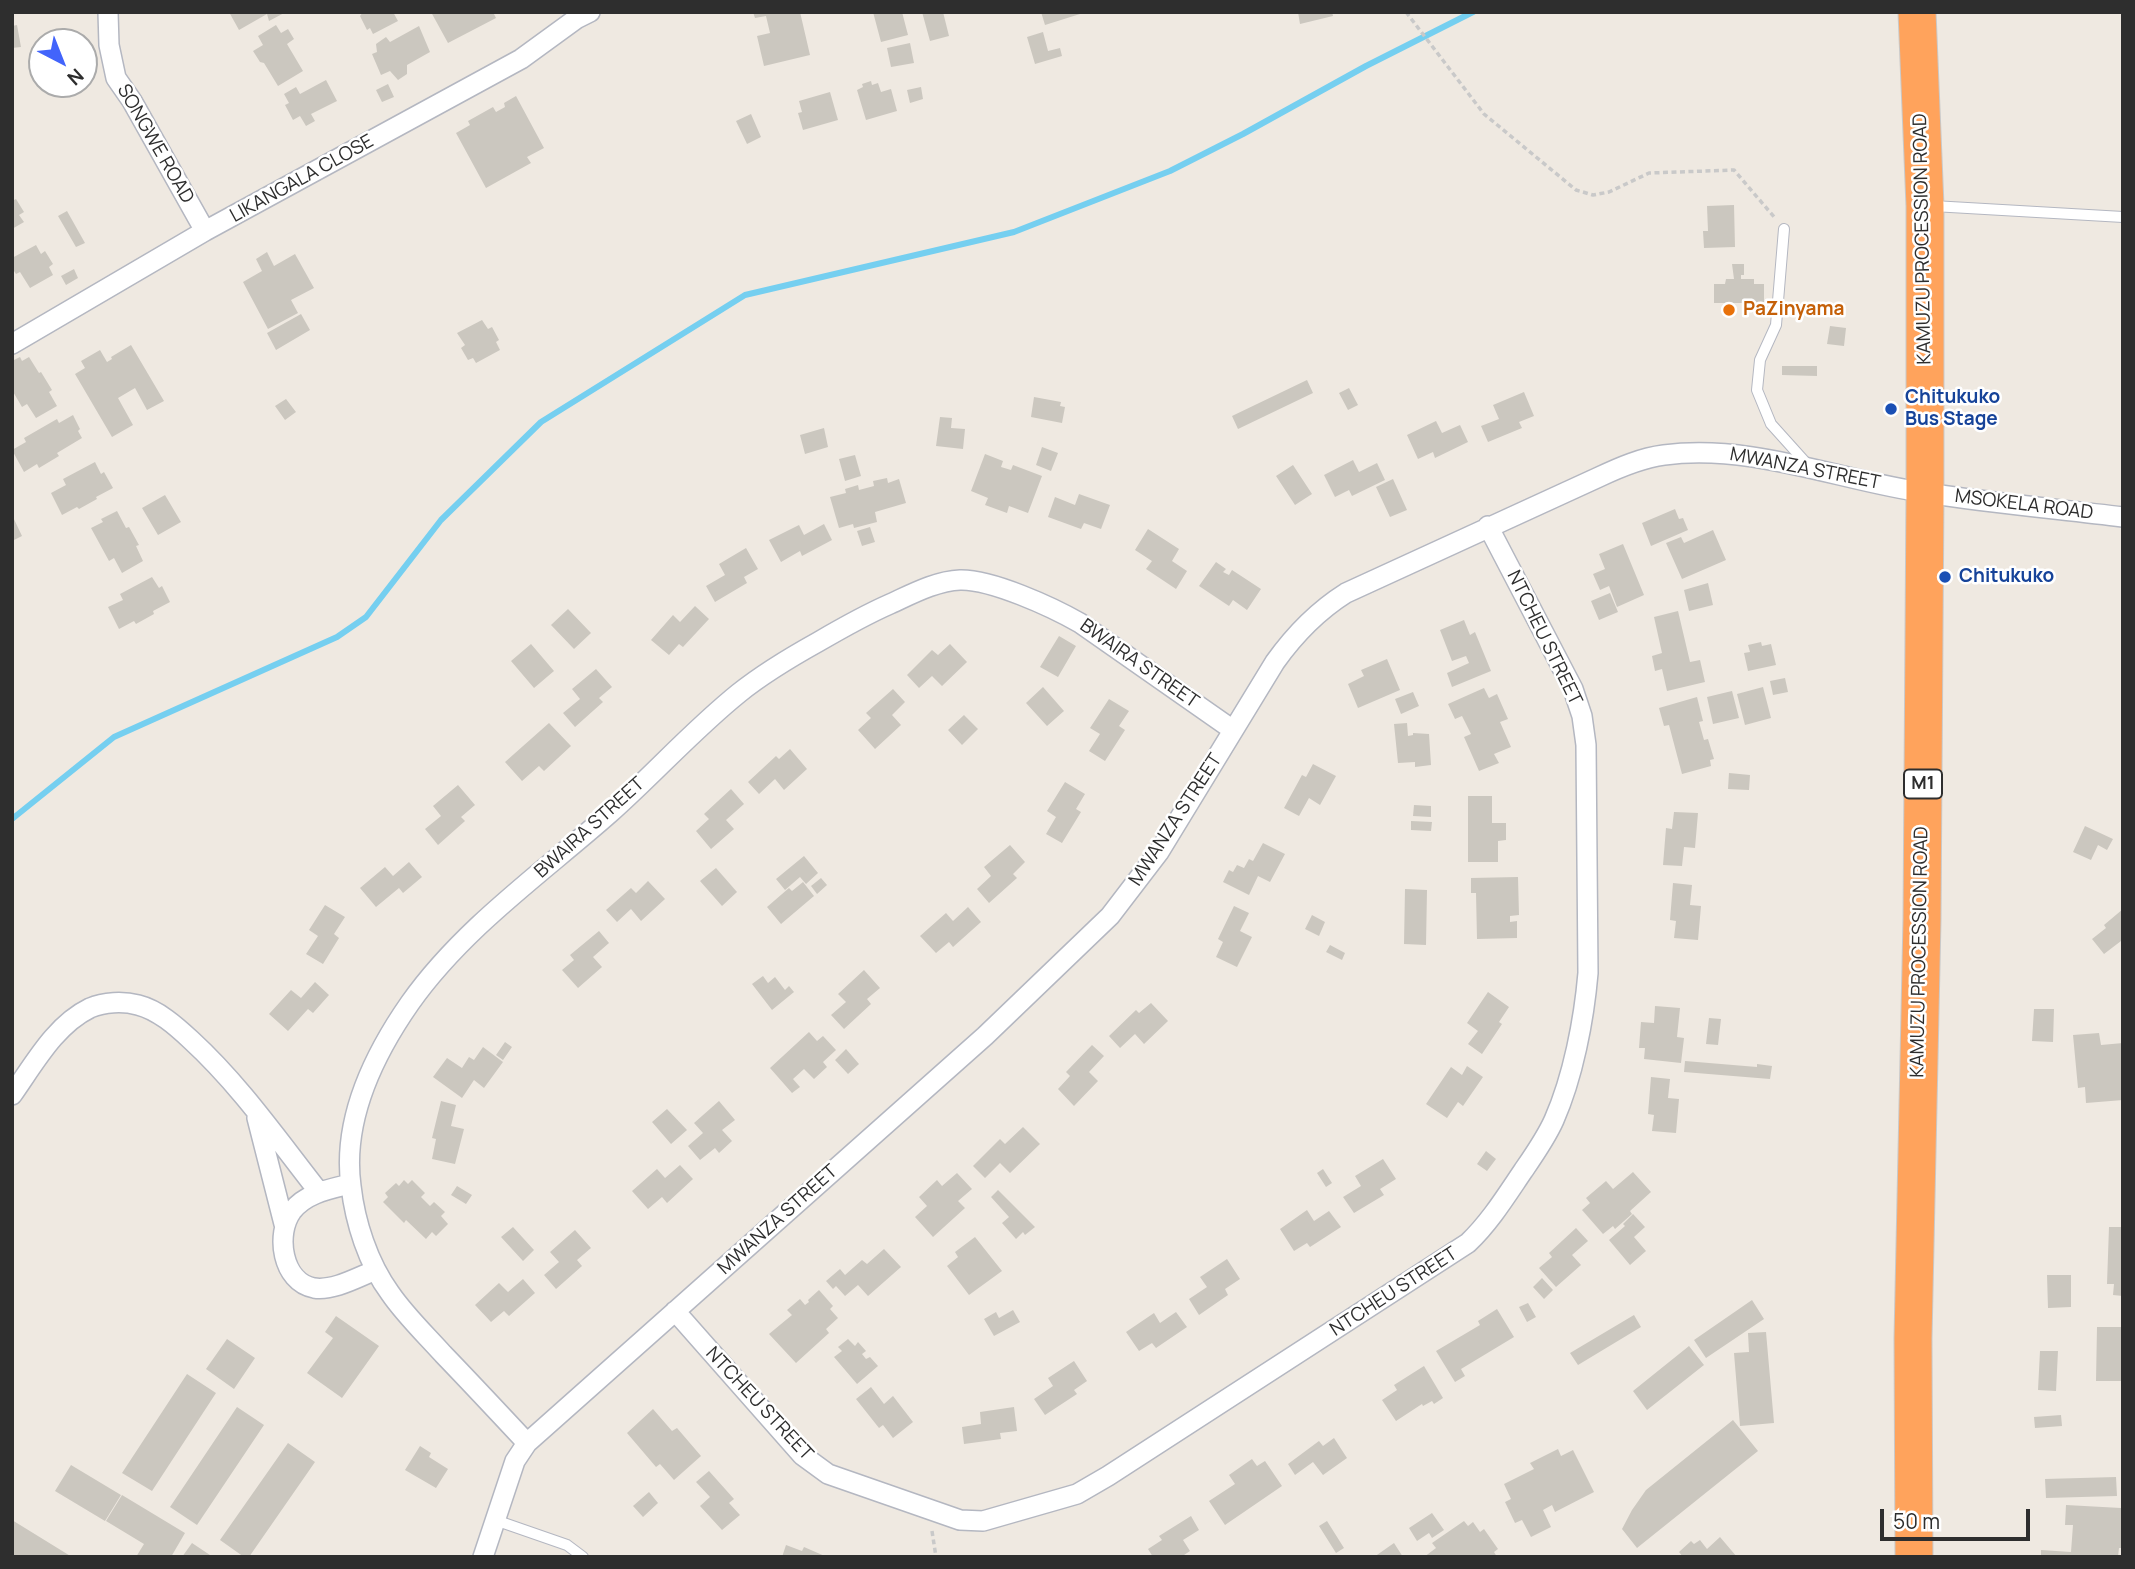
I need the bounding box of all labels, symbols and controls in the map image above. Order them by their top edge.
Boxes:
north arrow [28,28,98,98]
text: N [62,63,89,91]
street label: SONGWE ROAD [112,80,198,208]
street label: KAMUZU PROCESSION ROAD [1909,113,1937,365]
street label: LIKANGALA CLOSE [226,130,378,228]
place label: PaZinyama [1743,299,1844,321]
marker: PaZinyama [1721,302,1737,318]
place label: Chitukuko Bus Stage [1905,387,2000,431]
marker: Chitukuko Bus Stage [1883,401,1899,417]
street label: MWANZA STREET [1728,443,1882,495]
street label: MSOKELA ROAD [1954,485,2094,525]
place label: Chitukuko [1959,566,2054,588]
street label: NTCHEU STREET [1502,567,1586,709]
marker: Chitukuko [1937,569,1953,585]
street label: BWAIRA STREET [1075,615,1203,713]
street label: MWANZA STREET [1125,750,1227,890]
road number: M1 [1904,770,1942,798]
street label: BWAIRA STREET [530,773,650,883]
street label: KAMUZU PROCESSION ROAD [1906,826,1934,1078]
street label: MWANZA STREET [714,1160,842,1280]
street label: NTCHEU STREET [1326,1242,1462,1342]
street label: NTCHEU STREET [701,1342,817,1466]
scale bar [1883,1496,2034,1540]
text: 50 m [1893,1507,1940,1535]

